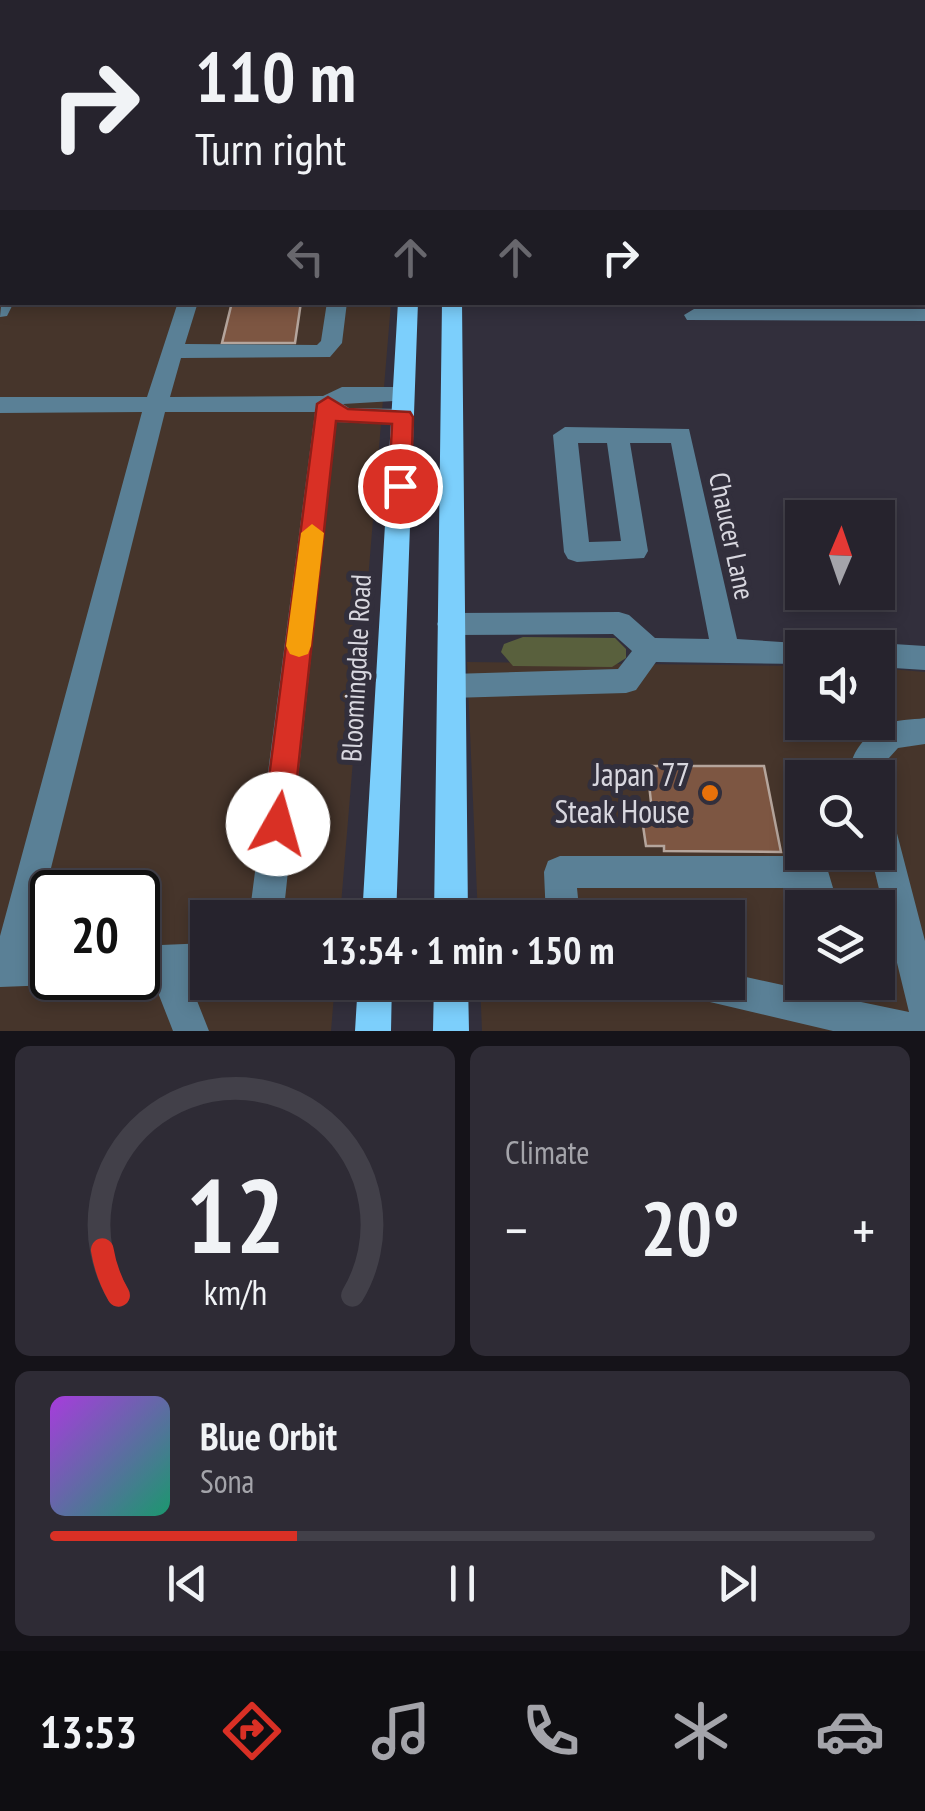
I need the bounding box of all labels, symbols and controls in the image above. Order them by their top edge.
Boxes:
text: 110 m [195,31,356,121]
icon: right [30,40,160,170]
text: Turn right [195,119,346,177]
icon: left [278,230,333,285]
icon: ahead [383,230,438,285]
icon: ahead [488,230,543,285]
icon: right [593,230,648,285]
pin [358,444,443,529]
icon: arrive [373,459,428,514]
street label: Chaucer Lane [701,469,764,603]
north arrow [785,500,895,610]
map controls [785,500,895,1000]
street label: Bloomingdale Road [332,573,379,763]
button: sound [785,630,895,740]
place label: Japan 77 Steak House [554,753,690,832]
button: search [785,760,895,870]
position arrow [226,772,330,876]
marker: Japan 77 Steak House [699,782,721,804]
speed limit sign: 20 [30,870,160,1000]
button: layers [785,890,895,1000]
text: 13:54 · 1 min · 150 m [321,925,614,974]
text: Climate [505,1131,589,1173]
text: 12 [185,1147,285,1282]
text: 20° [640,1180,740,1277]
text: − [505,1194,528,1265]
text: + [852,1194,875,1265]
text: km/h [203,1269,267,1315]
text: Blue Orbit [200,1411,337,1460]
text: Sona [200,1460,254,1502]
icon: previous [160,1556,215,1611]
icon: pause [435,1556,490,1611]
icon: next [710,1556,765,1611]
icon: directions [217,1696,287,1766]
icon: music [366,1696,436,1766]
icon: phone [516,1696,586,1766]
icon: climate [666,1696,736,1766]
icon: car [815,1696,885,1766]
text: 13:53 [40,1702,137,1760]

